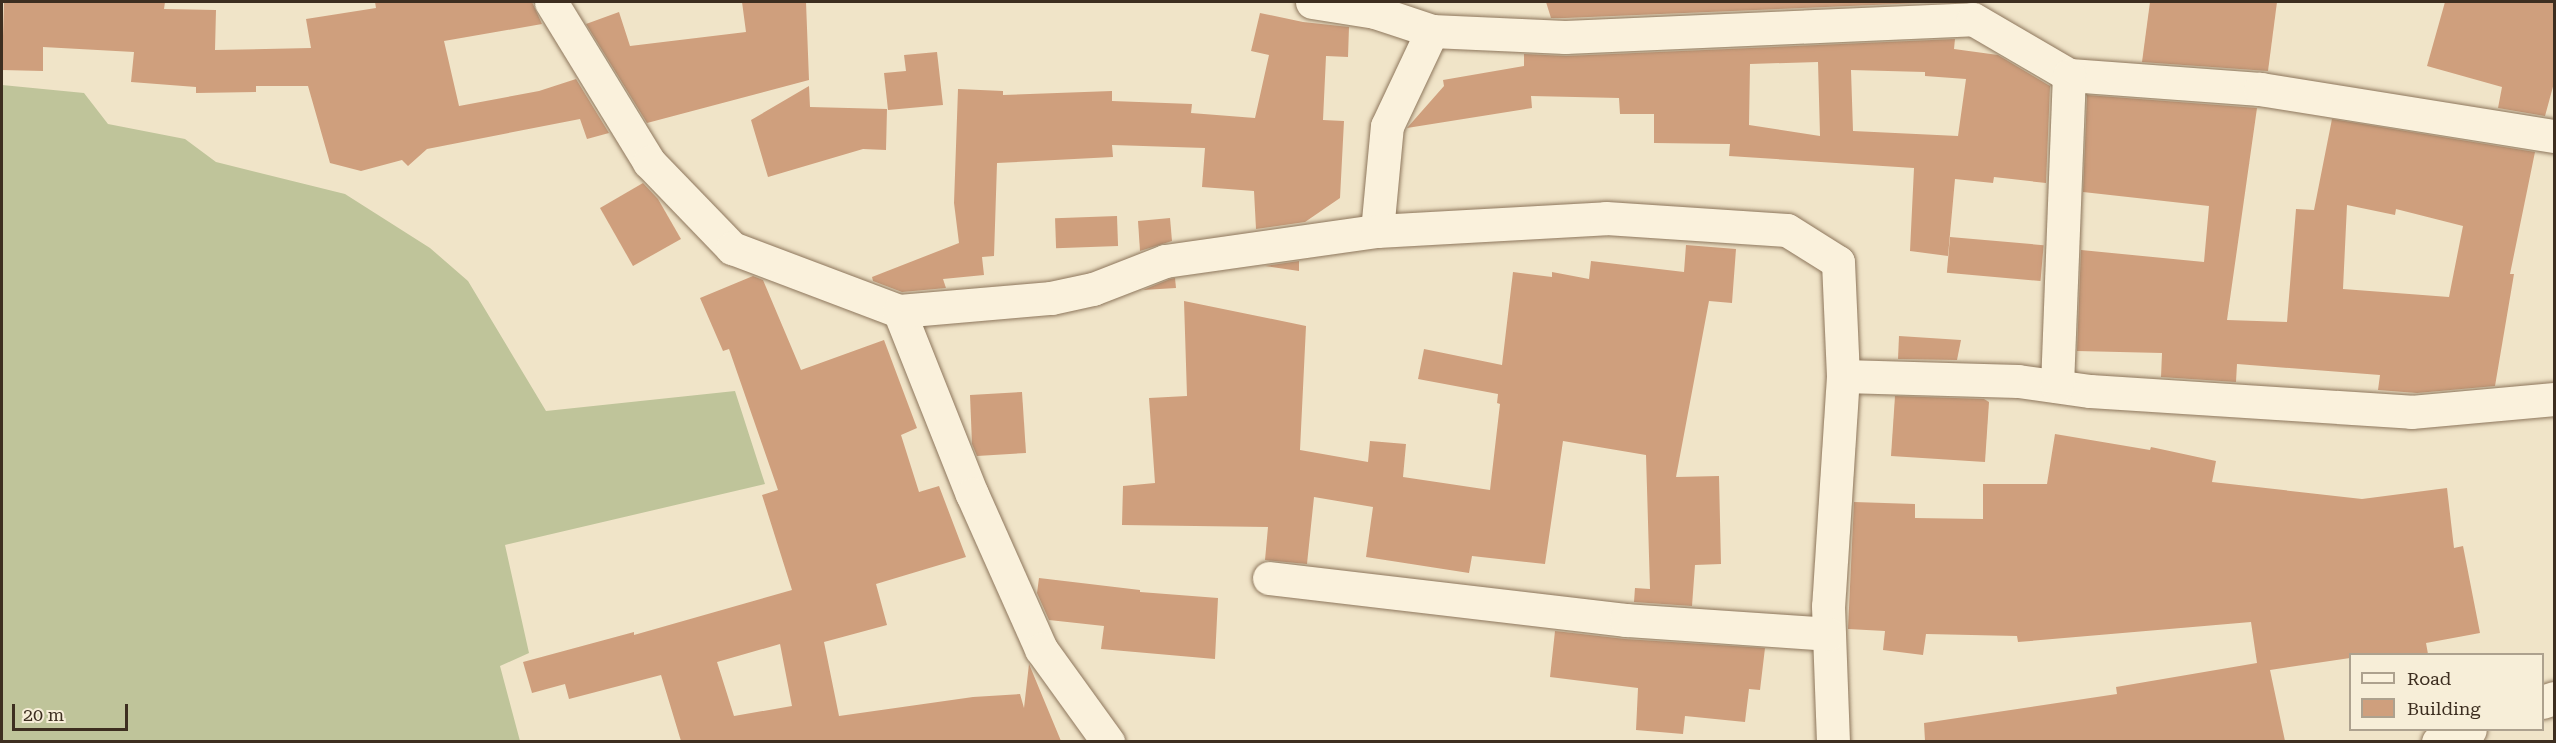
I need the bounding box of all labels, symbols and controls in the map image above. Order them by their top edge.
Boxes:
legend [2349,653,2544,731]
text: Road [2407,668,2451,689]
scale bar [15,692,130,730]
text: Building [2407,698,2481,719]
text: 20 m [23,704,64,725]

